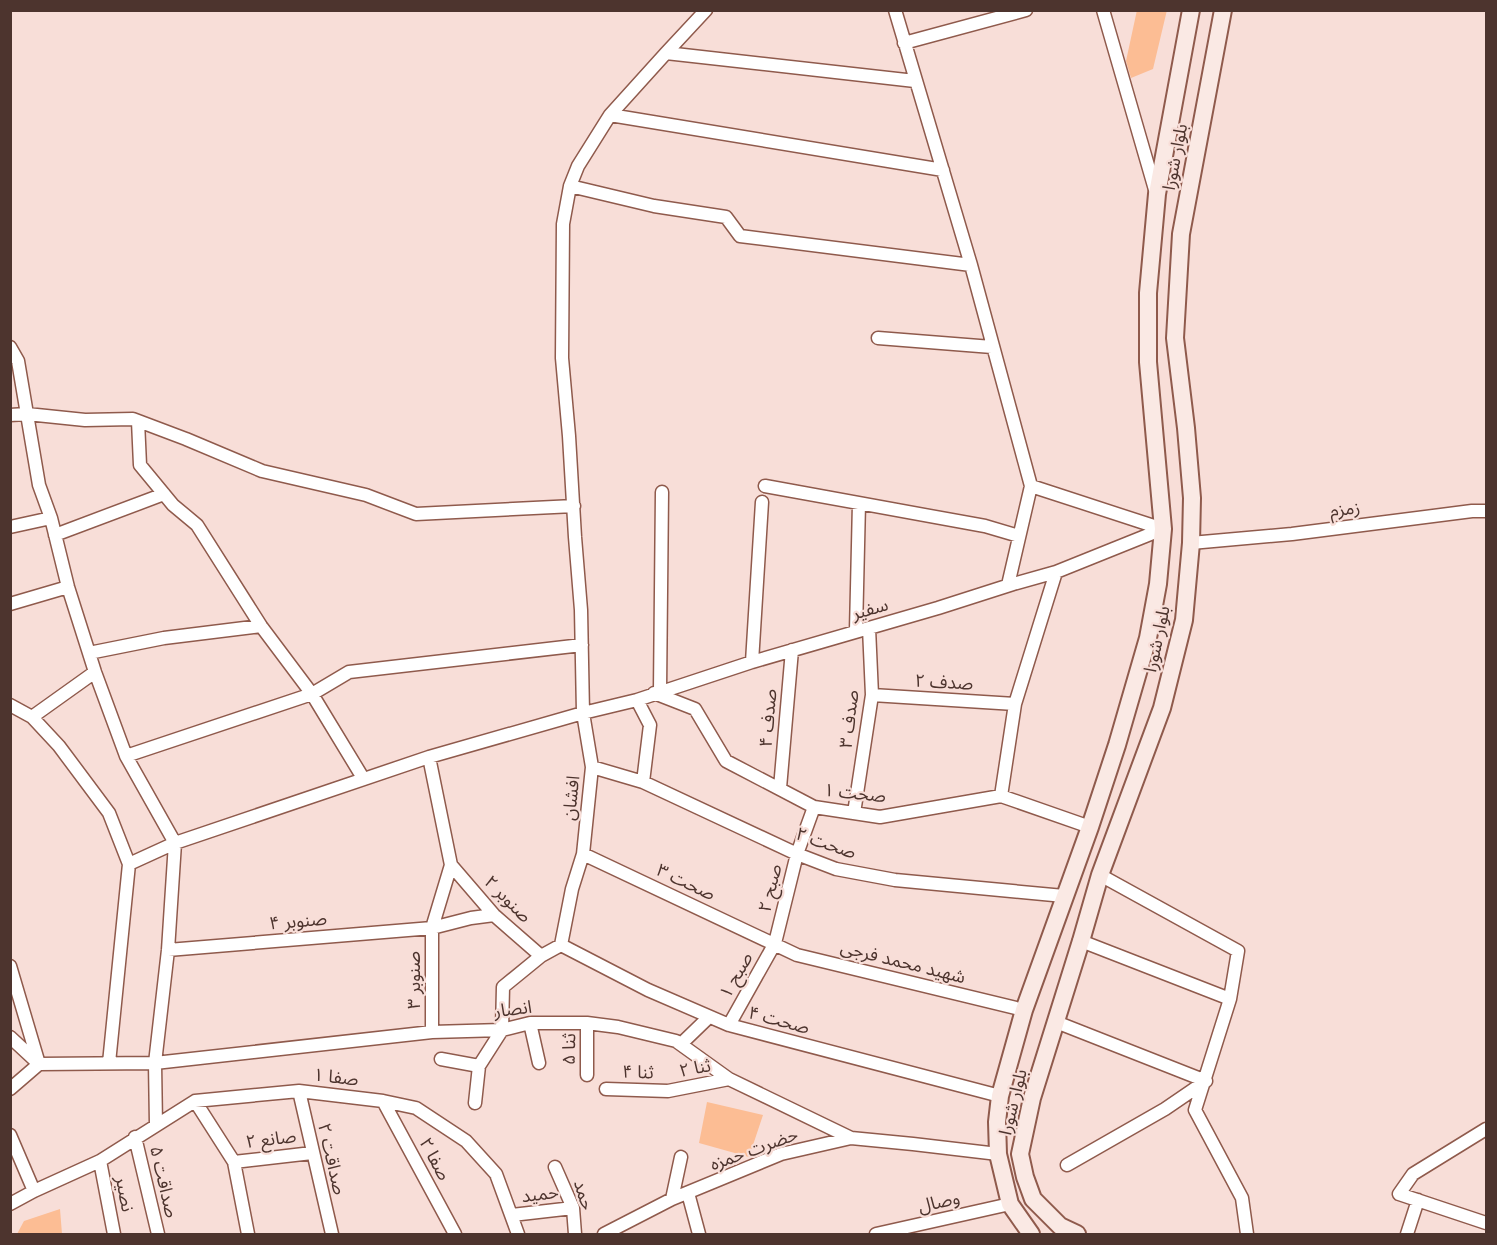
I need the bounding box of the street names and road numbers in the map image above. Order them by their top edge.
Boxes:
street label: بلوار شورا [1157,122,1192,192]
street label: زمزم [1328,495,1362,525]
street label: سفیر [848,592,891,625]
street label: بلوار شورا [1138,604,1175,674]
street label: صدف ۲ [914,668,974,695]
street label: صدف ۴ [753,688,782,748]
street label: صدف ۳ [834,688,863,749]
street label: افشان [557,774,584,822]
street label: صحت ۱ [823,778,887,807]
street label: صحت ۲ [793,821,859,864]
street label: صحت ۳ [653,858,719,905]
street label: صبح ۲ [752,861,789,915]
street label: صنوبر ۲ [480,870,537,927]
street label: صنوبر ۴ [268,907,328,934]
street label: شهید محمد فرجی [838,935,968,988]
street label: صبح ۱ [714,948,759,1003]
street label: صنوبر ۳ [402,951,425,1009]
street label: انصار [492,995,533,1022]
street label: صحت ۴ [746,1000,812,1039]
street label: ثنا ۵ [557,1033,580,1065]
street label: ثنا ۲ [677,1053,713,1082]
street label: ثنا ۴ [622,1059,654,1084]
street label: صفا ۱ [312,1063,360,1090]
street label: بلوار شورا [993,1066,1032,1137]
street label: صداقت ۲ [313,1121,352,1197]
street label: حضرت حمزه [707,1122,801,1175]
street label: صانع ۲ [244,1124,298,1156]
street label: صفا ۲ [415,1133,456,1184]
street label: صداقت ۵ [145,1144,184,1220]
street label: نصیر [111,1173,140,1214]
street label: حمد [569,1177,600,1213]
street label: حمید [520,1180,560,1207]
street label: وصال [916,1186,962,1217]

